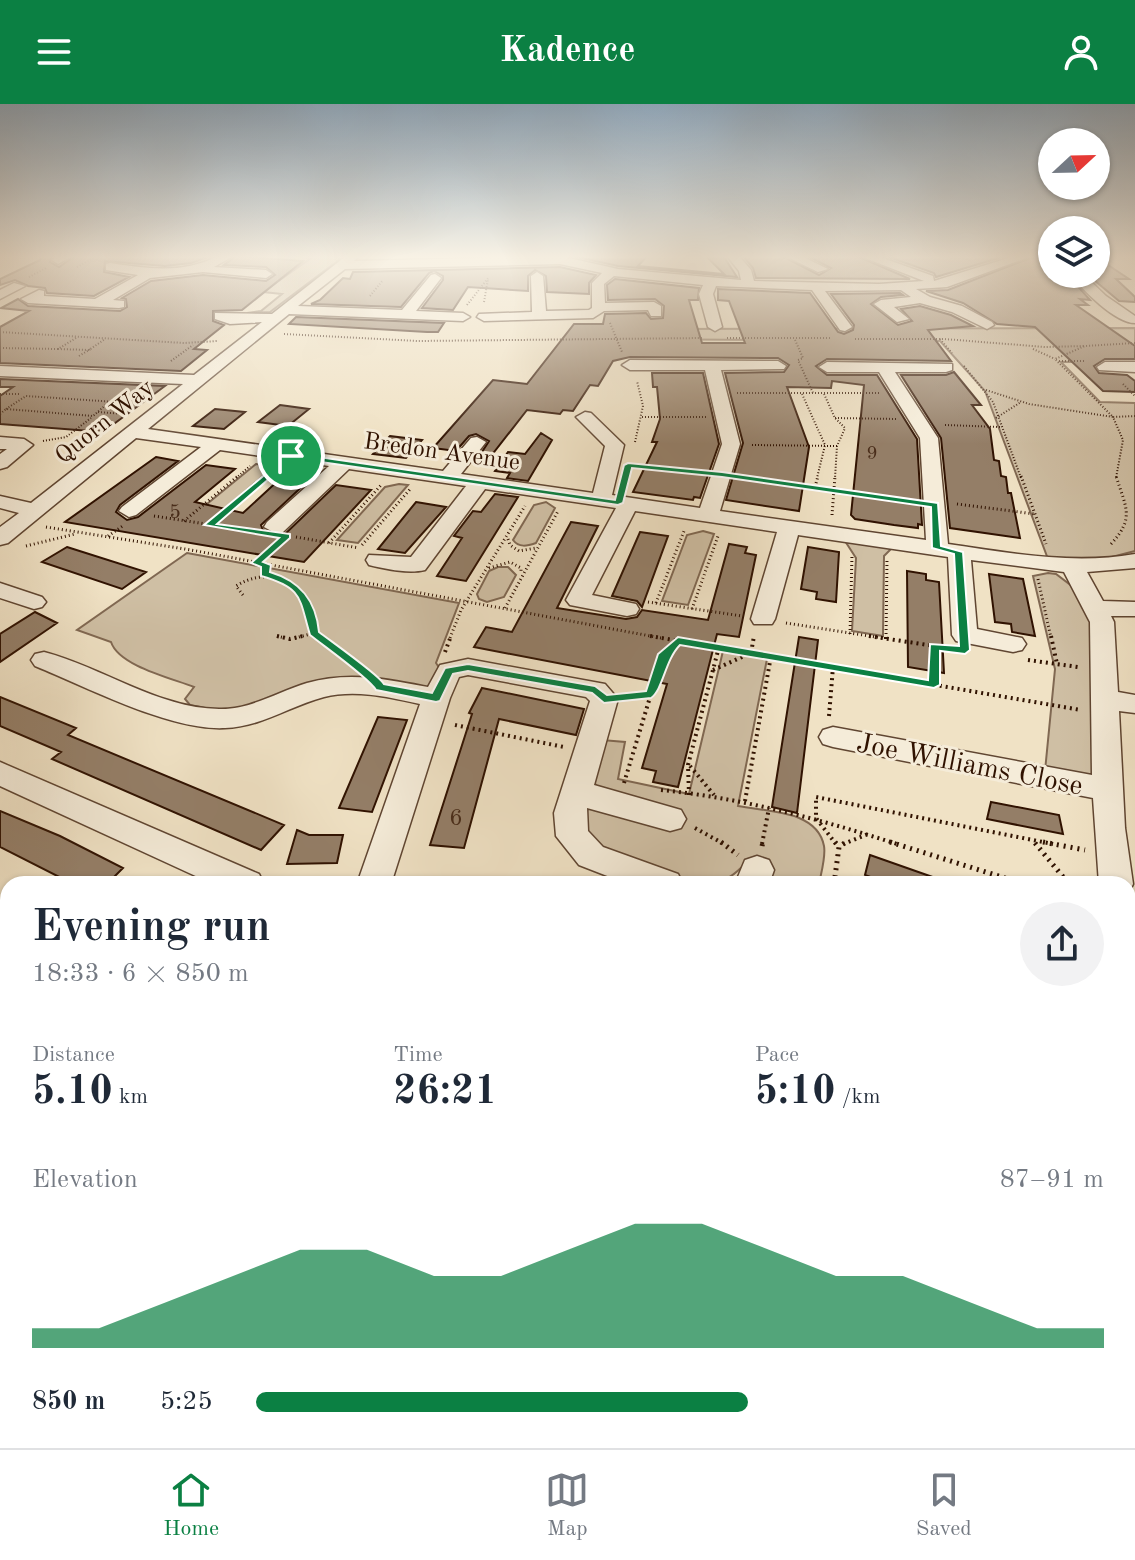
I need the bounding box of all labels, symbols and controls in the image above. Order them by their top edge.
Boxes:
icon: menu [32,30,76,74]
icon: person [1059,30,1103,74]
text: Kadence [499,34,636,70]
north arrow [1038,128,1110,200]
map controls [1038,128,1110,288]
button: layers [1038,216,1110,288]
street label: Quorn Way [51,376,159,469]
pin [257,422,325,490]
street label: Bredon Avenue [362,430,522,476]
icon: arrive [269,434,313,478]
house number: 9 [866,444,878,464]
house number: 5 [169,503,181,523]
street label: Joe Williams Close [854,730,1085,802]
house number: 6 [449,807,463,831]
button: share [1020,902,1104,986]
text: Evening run [32,906,270,950]
text: 18:33 · 6 × 850 m [32,961,249,987]
text: Distance [32,1044,115,1066]
text: Time [393,1044,443,1066]
text: Pace [755,1044,799,1066]
text: 5.10 [32,1073,113,1113]
text: 26:21 [393,1073,497,1113]
text: 5:10 [755,1073,835,1113]
text: km [113,1086,148,1108]
text: /km [835,1086,880,1108]
text: Elevation [32,1167,138,1193]
text: 87–91 m [1000,1167,1104,1193]
text: 850 m [32,1389,105,1415]
text: 5:25 [160,1389,213,1415]
tab: Home [163,1468,219,1543]
tab: Map [545,1468,589,1543]
tab: Saved [916,1468,972,1543]

